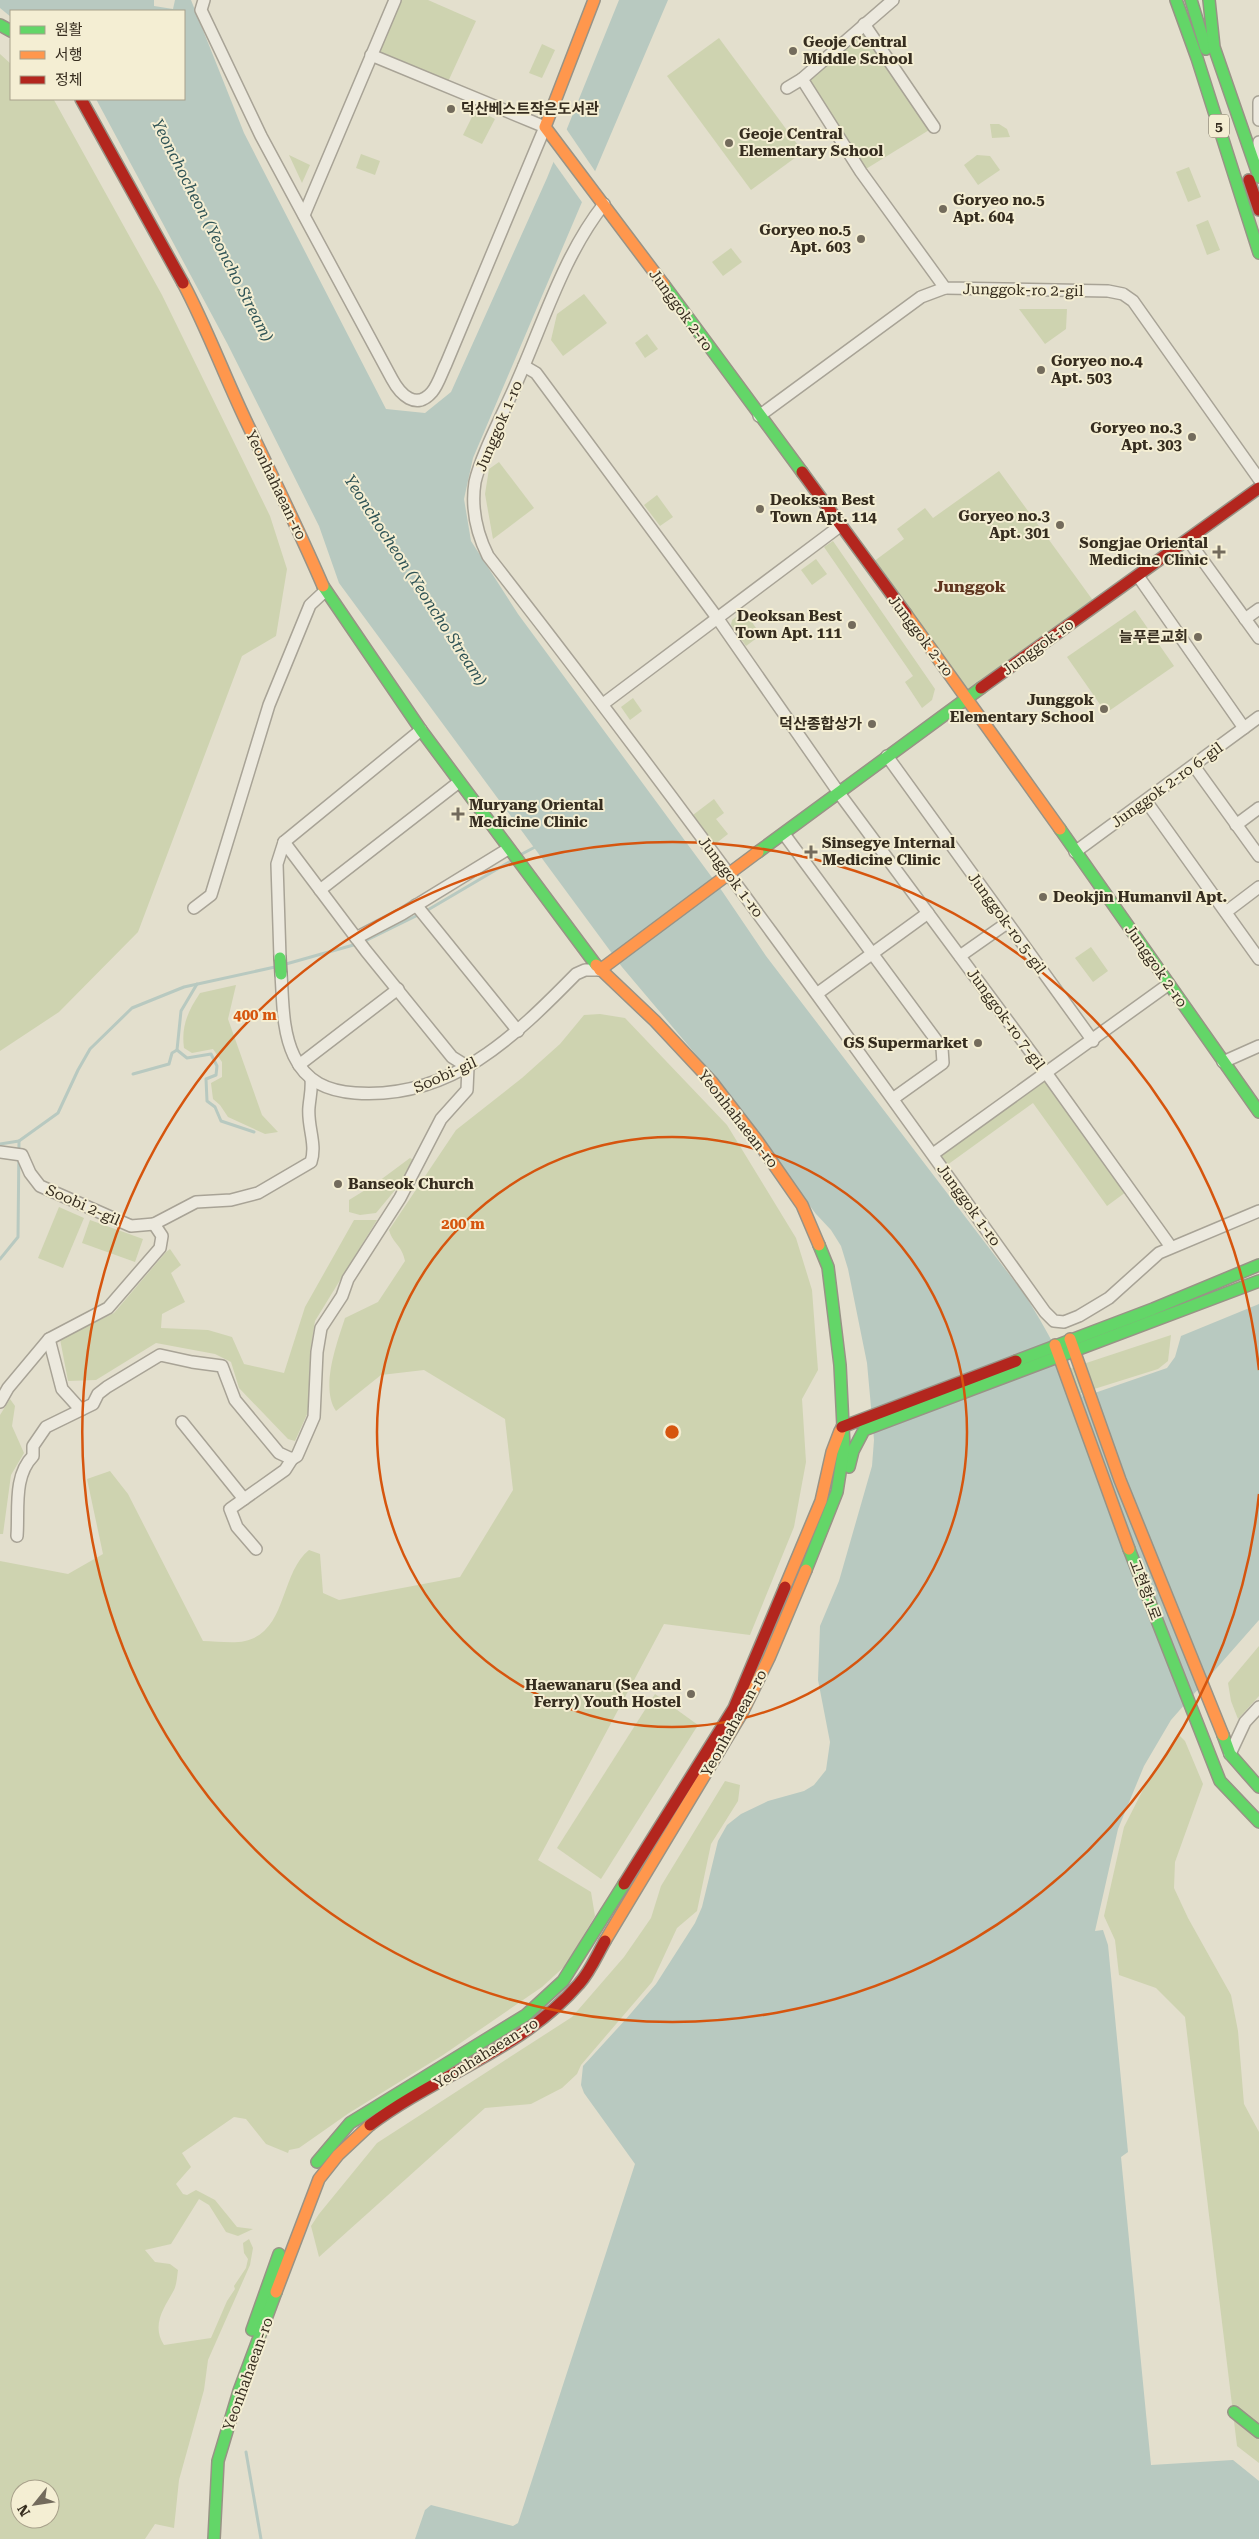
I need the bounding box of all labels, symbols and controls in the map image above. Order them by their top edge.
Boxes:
legend [10,10,185,100]
text: 원활 [55,21,83,39]
place label: Geoje Central Middle School [803,33,913,68]
marker: Geoje Central Middle School [787,45,799,57]
text: 서행 [55,46,83,64]
text: 정체 [55,71,83,89]
place label: 덕산베스트작은도서관 [461,100,599,118]
marker: 덕산베스트작은도서관 [445,103,457,115]
road number: 5 [1209,114,1229,138]
water label: Yeonchocheon (Yeoncho Stream) [148,115,277,345]
place label: Geoje Central Elementary School [739,125,883,160]
marker: Geoje Central Elementary School [723,137,735,149]
place label: Goryeo no.5 Apt. 604 [953,191,1045,226]
marker: Goryeo no.5 Apt. 604 [937,203,949,215]
place label: Goryeo no.5 Apt. 603 [759,221,852,256]
marker: Goryeo no.5 Apt. 603 [855,233,867,245]
street label: Junggok 2-ro [645,266,717,354]
street label: Junggok-ro 2-gil [962,280,1084,300]
place label: Goryeo no.4 Apt. 503 [1051,352,1143,387]
marker: Goryeo no.4 Apt. 503 [1035,364,1047,376]
street label: Junggok 1-ro [472,378,526,474]
place label: Goryeo no.3 Apt. 303 [1090,419,1183,454]
street label: Yeonhahaean-ro [242,427,310,543]
marker: Goryeo no.3 Apt. 303 [1186,431,1198,443]
water label: Yeonchocheon (Yeoncho Stream) [340,471,491,689]
place label: Deoksan Best Town Apt. 114 [770,491,877,526]
marker: Deoksan Best Town Apt. 114 [754,503,766,515]
place label: Goryeo no.3 Apt. 301 [958,507,1051,542]
marker: Goryeo no.3 Apt. 301 [1054,519,1066,531]
place label: Songjae Oriental Medicine Clinic [1079,534,1208,569]
marker: Songjae Oriental Medicine Clinic [1212,545,1226,559]
district label: Junggok [934,577,1006,596]
street label: Junggok 2-ro [885,592,957,680]
place label: Deoksan Best Town Apt. 111 [735,607,843,642]
street label: Junggok-ro [999,615,1077,679]
marker: Deoksan Best Town Apt. 111 [846,619,858,631]
place label: 늘푸른교회 [1119,628,1188,646]
marker: 늘푸른교회 [1192,631,1204,643]
place label: Junggok Elementary School [950,691,1095,726]
marker: Junggok Elementary School [1098,703,1110,715]
place label: 덕산종합상가 [779,715,862,733]
marker: 덕산종합상가 [866,718,878,730]
street label: Junggok 2-ro 6-gil [1108,738,1227,832]
place label: Muryang Oriental Medicine Clinic [469,796,604,831]
marker: Muryang Oriental Medicine Clinic [451,807,465,821]
street label: Junggok 1-ro [695,833,767,921]
place label: Sinsegye Internal Medicine Clinic [822,834,955,869]
marker: Sinsegye Internal Medicine Clinic [804,845,818,859]
street label: Junggok-ro 5-gil [964,869,1050,977]
place label: Deokjin Humanvil Apt. [1053,888,1227,906]
marker: Deokjin Humanvil Apt. [1037,891,1049,903]
street label: Junggok 2-ro [1121,921,1191,1011]
street label: Junggok-ro 7-gil [963,965,1049,1073]
text: 400 m [233,1006,277,1024]
place label: GS Supermarket [843,1034,968,1052]
marker: GS Supermarket [972,1037,984,1049]
street label: Soobi-gil [411,1053,480,1097]
street label: Yeonhahaean-ro [694,1066,782,1172]
street label: Junggok 1-ro [933,1161,1005,1249]
place label: Banseok Church [348,1175,474,1193]
marker: Banseok Church [332,1178,344,1190]
street label: Soobi 2-gil [43,1181,123,1229]
text: 200 m [441,1215,485,1233]
centre of rings [663,1423,681,1441]
street label: 고현항1로 [1125,1557,1165,1623]
street label: Yeonhahaean-ro [697,1666,771,1780]
place label: Haewanaru (Sea and Ferry) Youth Hostel [525,1676,681,1711]
marker: Haewanaru (Sea and Ferry) Youth Hostel [685,1688,697,1700]
street label: Yeonhahaean-ro [431,2014,541,2092]
street label: Yeonhahaean-ro [219,2315,277,2433]
north arrow [10,2479,60,2529]
text: N [14,2502,33,2519]

